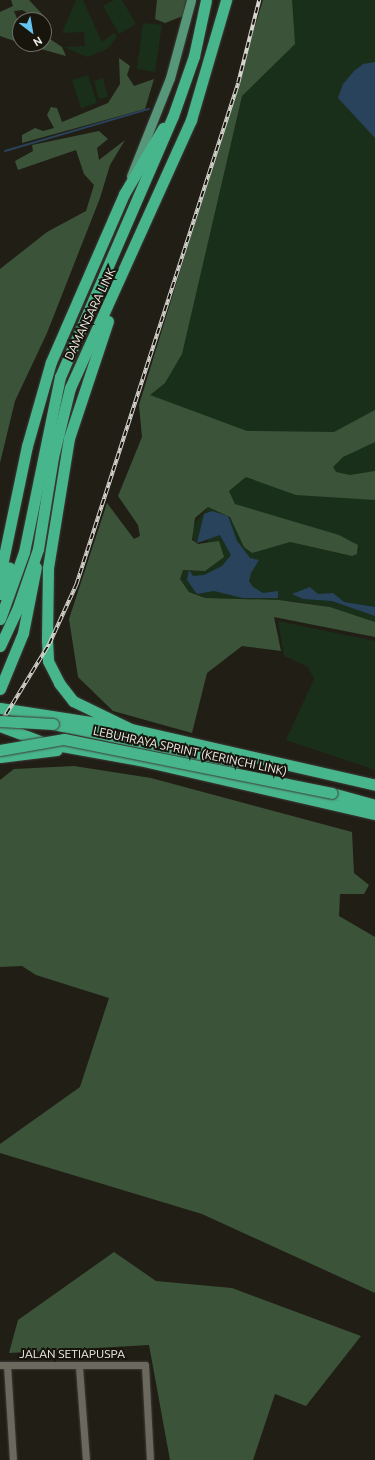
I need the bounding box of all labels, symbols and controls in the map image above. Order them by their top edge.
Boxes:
north arrow [12,12,52,52]
text: N [31,34,44,49]
street label: DAMANSARA LINK [62,266,118,362]
street label: LEBUHRAYA SPRINT (KERINCHI LINK) [92,723,288,779]
street label: JALAN SETIAPUSPA [19,1347,125,1361]

